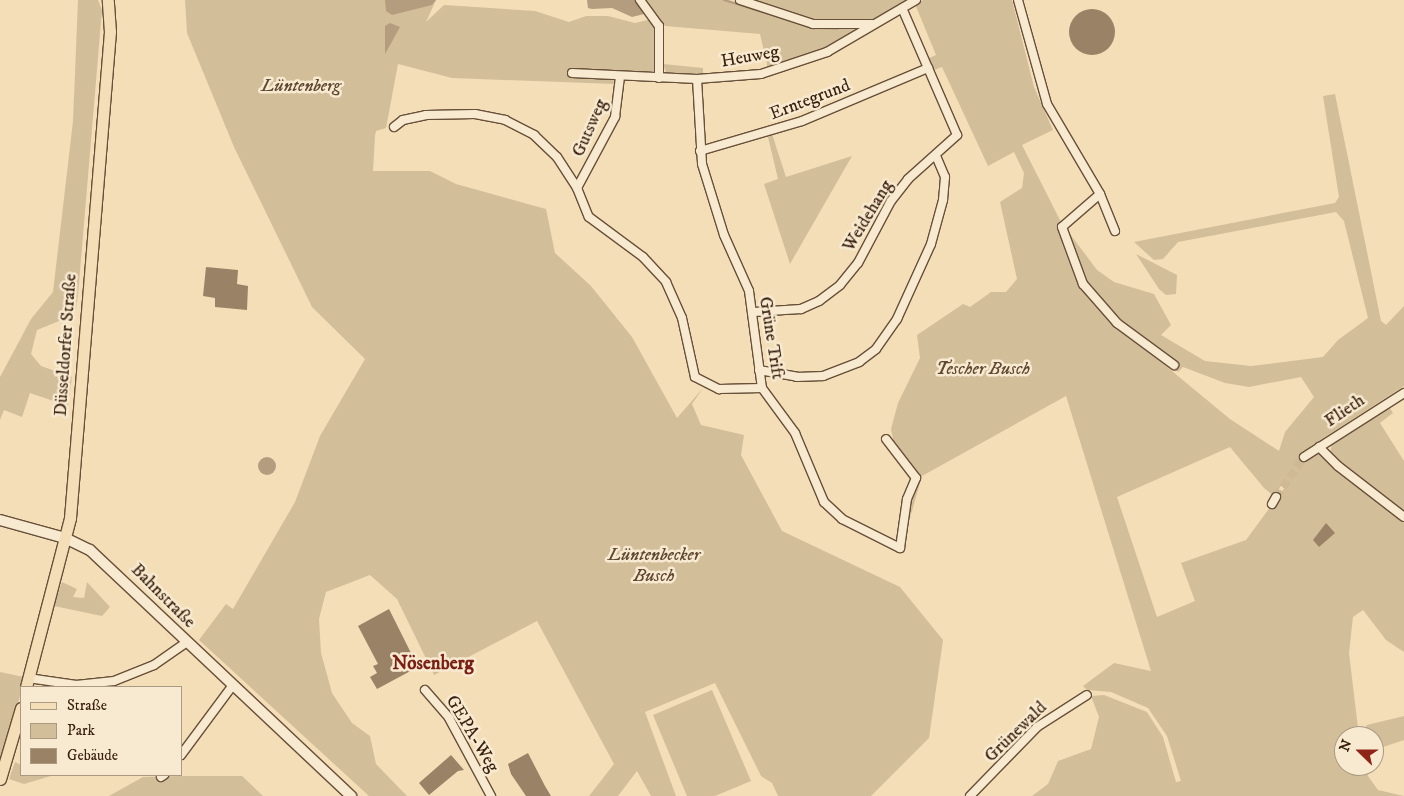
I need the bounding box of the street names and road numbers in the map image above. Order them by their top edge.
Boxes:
street label: Heuweg [719,41,781,73]
street label: Erntegrund [767,75,853,125]
street label: Gutsweg [568,96,612,160]
street label: Weidehang [838,176,898,256]
street label: Düsseldorfer Straße [50,273,82,417]
street label: Grüne Trift [754,295,788,381]
street label: Flieth [1321,390,1369,432]
street label: Bahnstraße [126,559,200,633]
street label: GEPA-Weg [441,692,503,776]
street label: Grünewald [980,697,1052,767]

